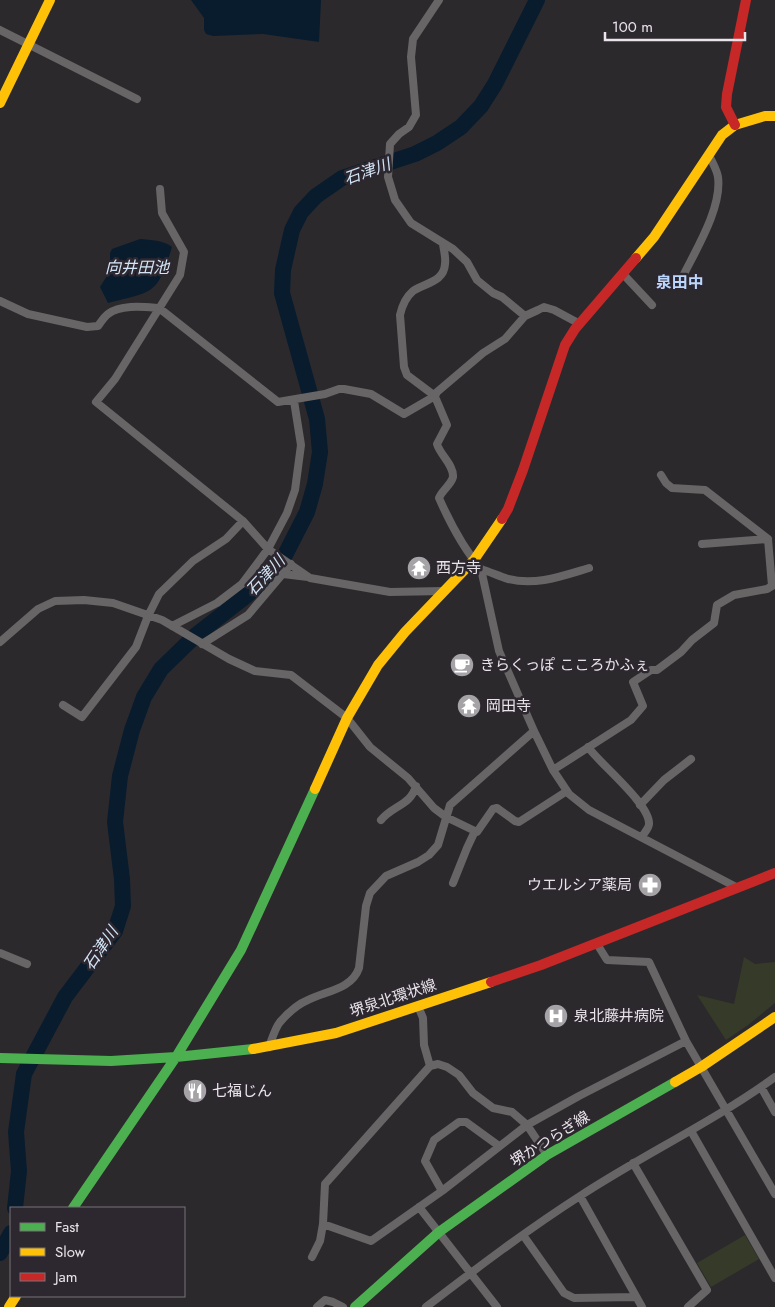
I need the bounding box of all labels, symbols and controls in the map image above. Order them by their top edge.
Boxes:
scale bar [605,10,745,42]
text: 100 m [612,16,653,38]
water label: 石津川 [341,152,396,190]
water label: 向井田池 [105,256,171,279]
district label: 泉田中 [656,271,704,294]
water label: 石津川 [241,548,292,601]
temple icon: 西方寺 [406,555,432,581]
place label: 西方寺 [436,557,481,579]
cafe icon: きらくっぽ こころかふぇ [449,652,475,678]
place label: きらくっぽ こころかふぇ [480,654,650,676]
temple icon: 岡田寺 [456,693,482,719]
place label: 岡田寺 [486,695,531,717]
pharmacy icon: ウエルシア薬局 [637,872,663,898]
place label: ウエルシア薬局 [527,874,632,896]
water label: 石津川 [77,920,124,975]
street label: 堺泉北環状線 [347,974,439,1022]
hospital icon: 泉北藤井病院 [543,1003,569,1029]
place label: 泉北藤井病院 [574,1005,664,1027]
restaurant icon: 七福じん [182,1078,208,1104]
place label: 七福じん [212,1080,272,1102]
street label: 堺かつらぎ線 [506,1106,594,1172]
legend [10,1207,185,1297]
text: Fast [55,1216,79,1238]
text: Slow [55,1241,86,1263]
text: Jam [53,1266,78,1288]

